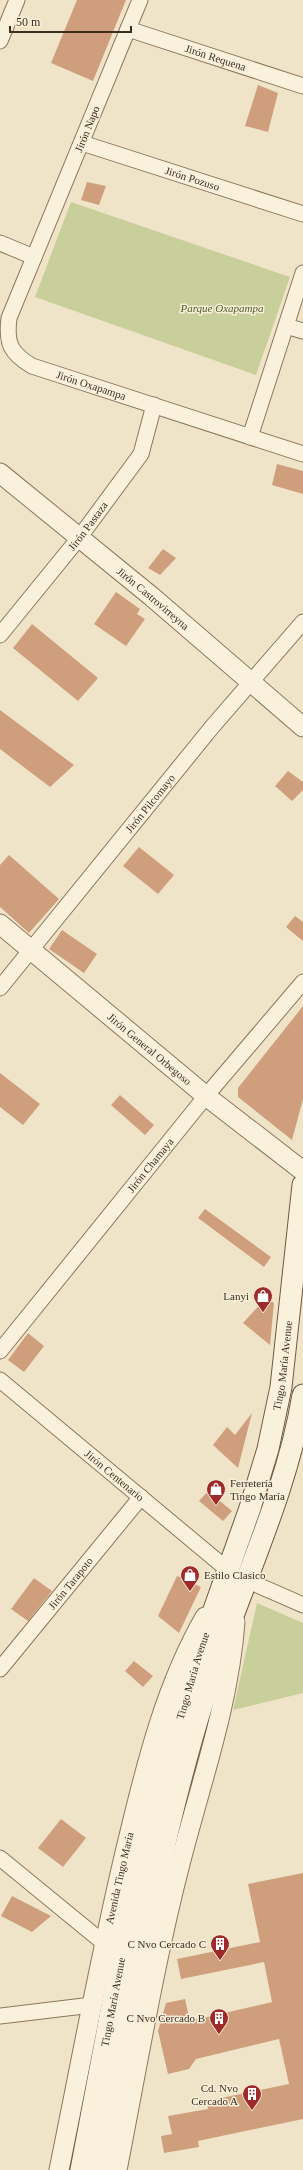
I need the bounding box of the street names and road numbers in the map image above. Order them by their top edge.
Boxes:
street label: Jirón Requena [184,42,248,73]
street label: Jirón Napo [72,104,102,154]
street label: Jirón Pozuso [164,164,222,193]
street label: Jirón Oxapampa [55,368,128,402]
street label: Jirón Pastaza [66,499,110,553]
street label: Jirón Castrovirreyna [115,565,192,632]
street label: Jirón Pilcomayo [123,771,178,835]
street label: Jirón General Orbegoso [105,1011,194,1088]
street label: Jirón Chamaya [125,1135,176,1195]
street label: Tingo María Avenue [270,1320,294,1411]
street label: Jirón Centenario [83,1447,147,1504]
street label: Jirón Tarapoto [46,1554,95,1612]
street label: Tingo María Avenue [174,1630,212,1721]
street label: Avenida Tingo María [103,1831,136,1925]
street label: Tingo María Avenue [99,1956,127,2048]

